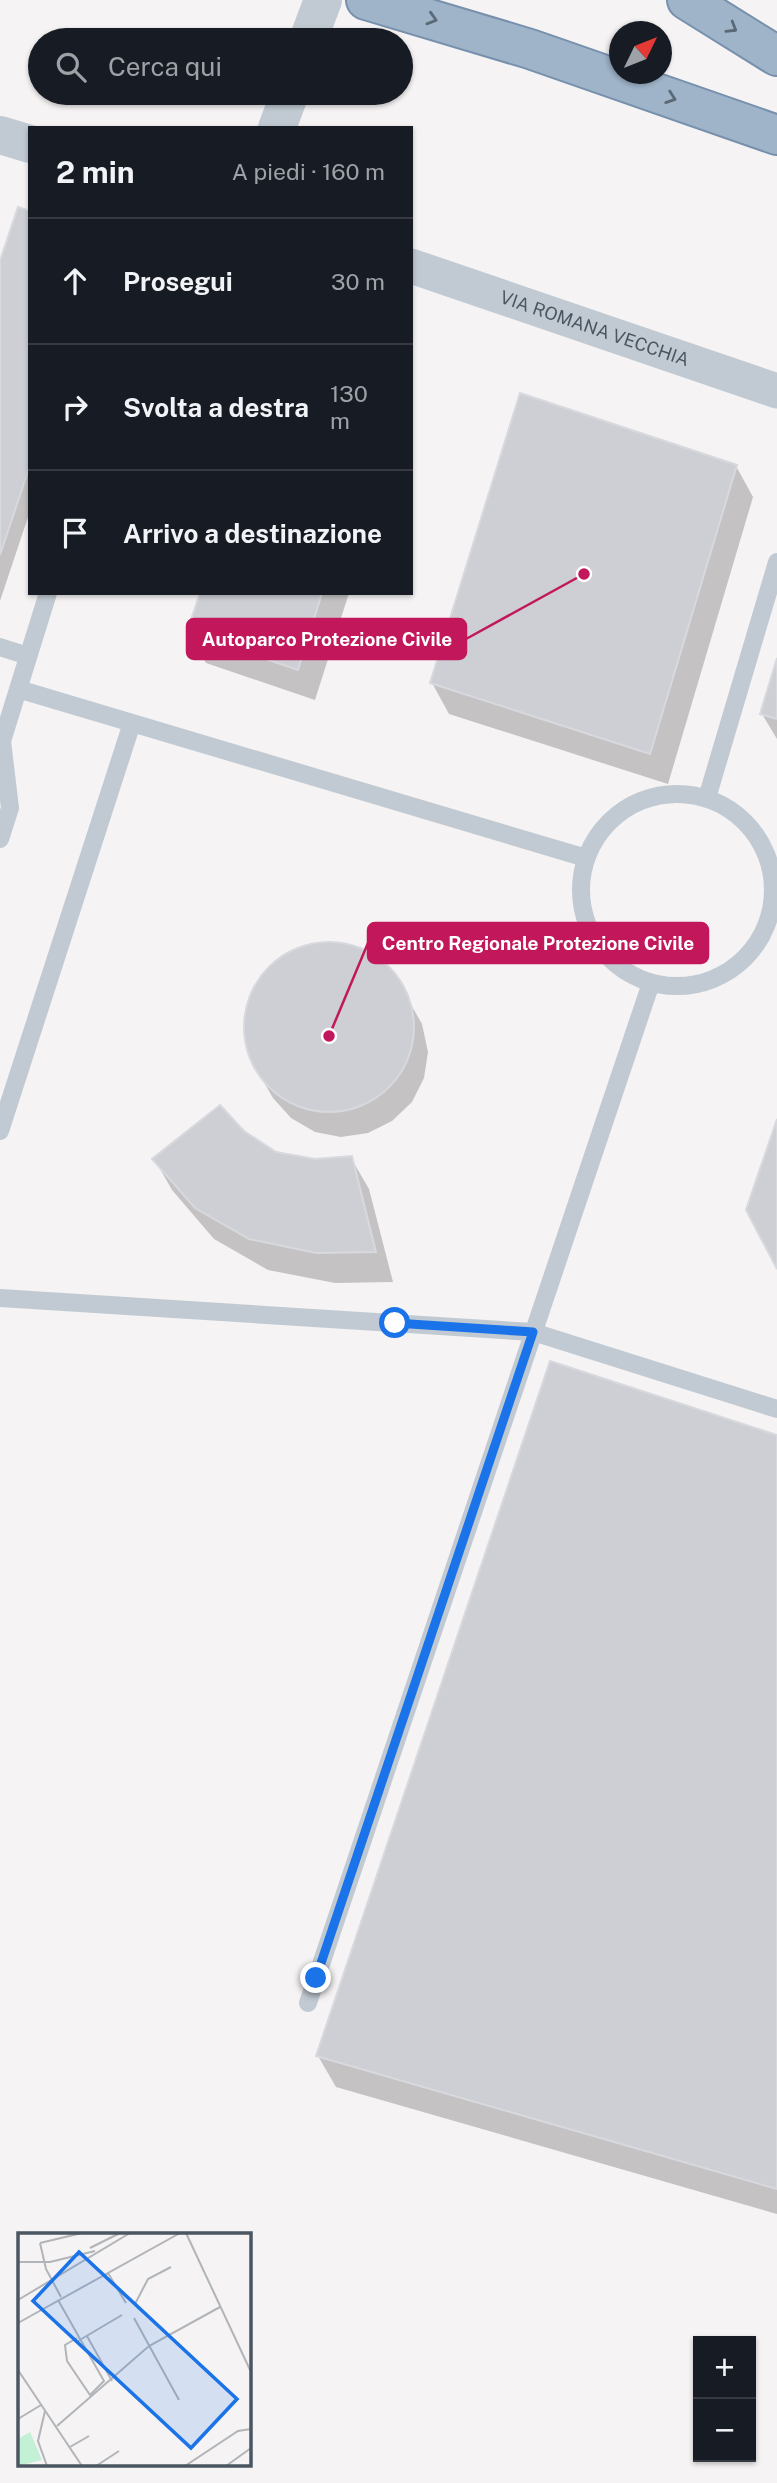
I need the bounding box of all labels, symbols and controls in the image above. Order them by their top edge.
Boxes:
one-way arrow [425,11,437,26]
one-way arrow [724,20,737,33]
north arrow [609,21,672,84]
search box [28,28,413,105]
icon: search [52,48,90,86]
text: Cerca qui [108,51,222,82]
one-way arrow [664,90,676,104]
text: 2 min [56,154,135,190]
text: A piedi · 160 m [232,158,385,185]
icon: ahead [56,262,94,300]
text: Prosegui [123,266,233,297]
text: 30 m [331,268,385,295]
street label: VIA ROMANA VECCHIA [497,286,692,370]
text: 130 m [330,380,368,434]
icon: right [56,388,94,426]
text: Svolta a destra [123,392,309,423]
icon: arrive [56,514,94,552]
text: Arrivo a destinazione [123,518,382,549]
callout: Autoparco Protezione Civile [187,619,466,659]
text: Autoparco Protezione Civile [202,628,452,650]
callout: Centro Regionale Protezione Civile [368,923,708,963]
text: Centro Regionale Protezione Civile [382,932,694,954]
route start [379,1307,410,1338]
route end [300,1962,331,1993]
inset map [18,2233,250,2466]
map controls [693,2336,756,2462]
button: + [693,2336,756,2399]
button: − [693,2399,756,2462]

